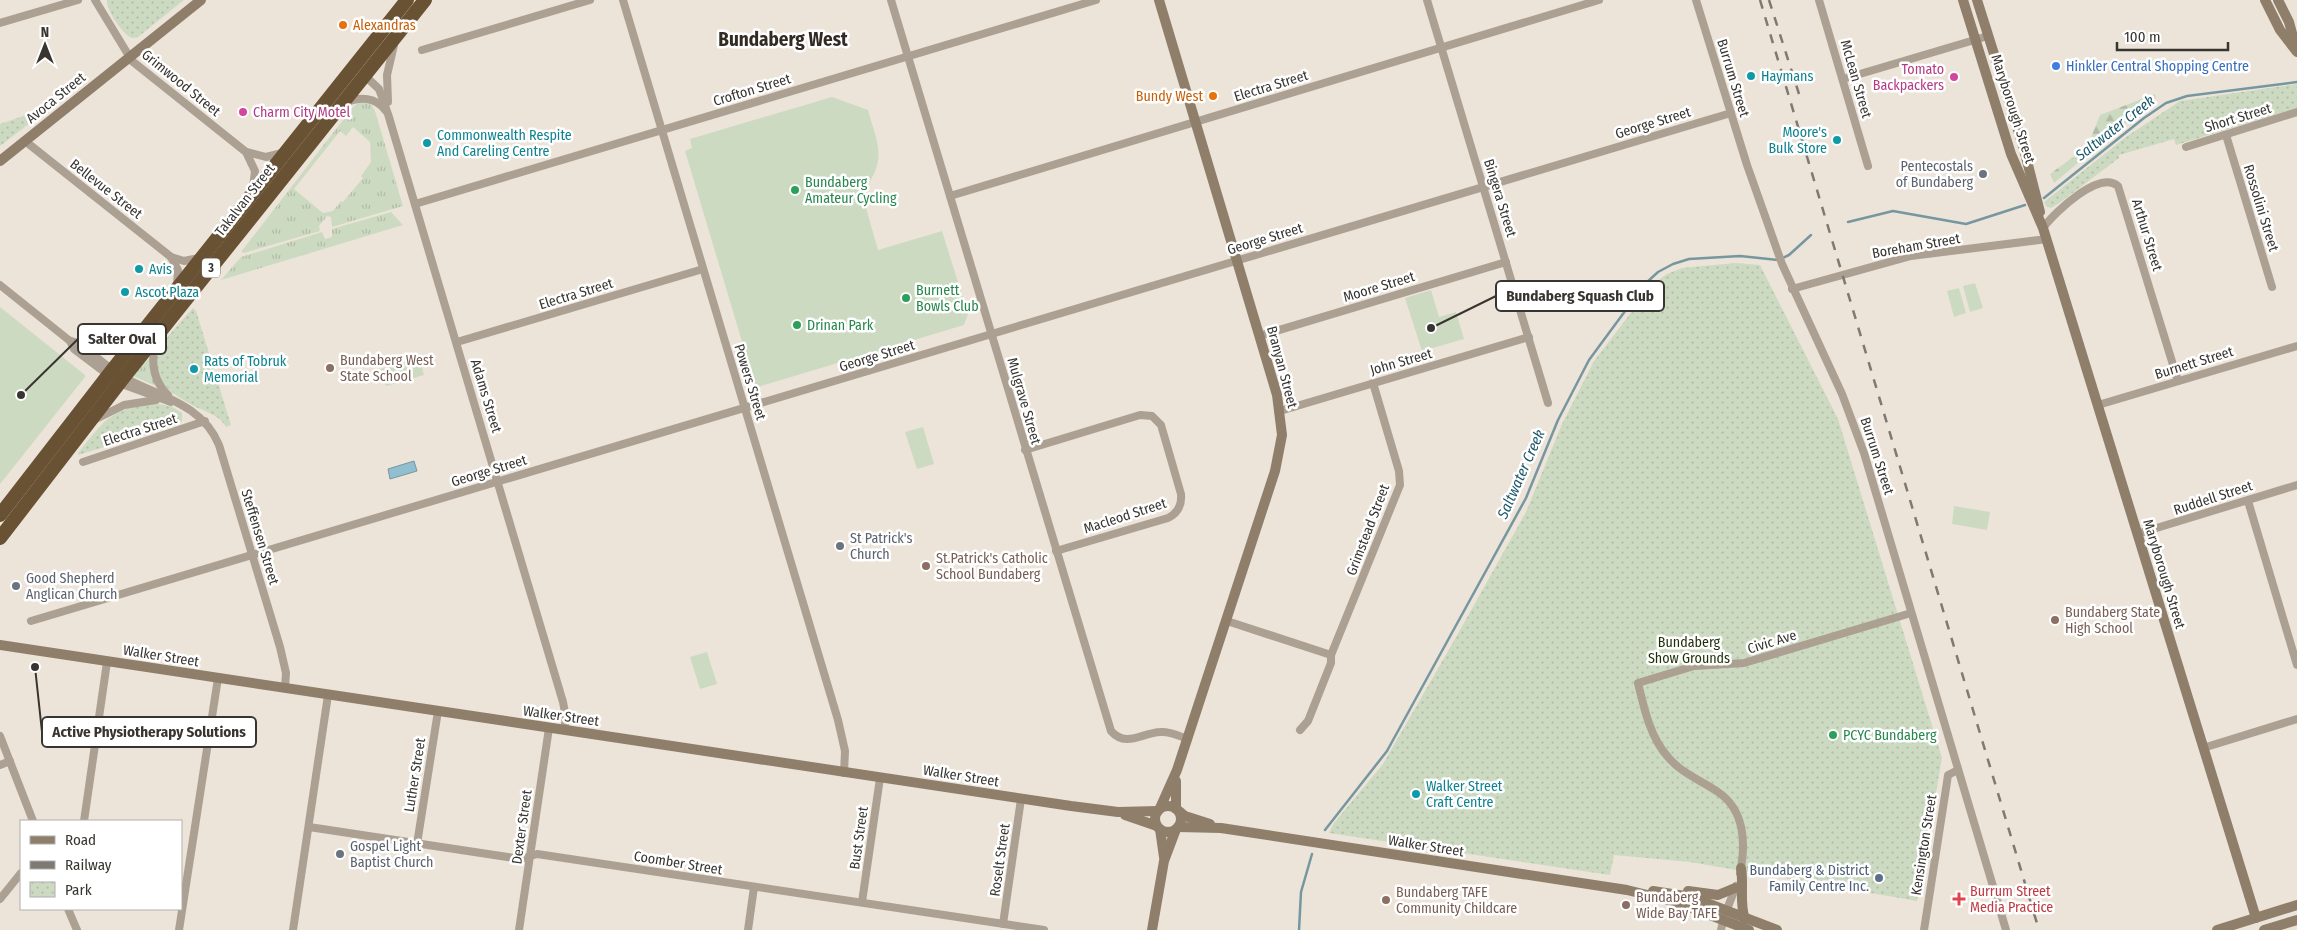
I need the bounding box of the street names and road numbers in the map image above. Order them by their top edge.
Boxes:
street label: Burrum Street [1713,37,1753,119]
street label: McLean Street [1837,38,1875,120]
street label: Grimwood Street [138,46,224,120]
street label: Maryborough Street [1987,52,2039,166]
street label: Electra Street [1232,67,1311,105]
street label: Avoca Street [23,69,89,127]
street label: Crofton Street [711,70,793,110]
street label: Short Street [2203,100,2274,136]
street label: George Street [1613,103,1693,143]
street label: Bellevue Street [67,156,146,223]
street label: Bingera Street [1480,157,1520,240]
street label: Takalvan Street [211,160,279,240]
street label: Rossolini Street [2240,163,2282,254]
street label: Arthur Street [2128,197,2166,273]
street label: George Street [1225,219,1305,259]
street label: Boreham Street [1871,230,1962,262]
road number: 3 [202,258,220,278]
street label: Moore Street [1341,268,1417,306]
street label: Electra Street [537,275,616,313]
street label: Branyan Street [1263,324,1301,410]
street label: George Street [837,336,917,376]
street label: Powers Street [730,342,770,423]
street label: Burnett Street [2153,343,2236,383]
street label: John Street [1368,345,1434,379]
street label: Mulgrave Street [1003,356,1045,447]
street label: Adams Street [467,357,505,435]
street label: Electra Street [101,410,179,450]
street label: Burrum Street [1856,415,1898,497]
street label: George Street [449,451,529,491]
street label: Ruddell Street [2171,477,2255,519]
street label: Grimstead Street [1343,482,1393,578]
street label: Steffensen Street [237,487,283,587]
street label: Macleod Street [1082,495,1169,537]
street label: Maryborough Street [2139,517,2189,631]
street label: Civic Ave [1746,627,1799,657]
street label: Walker Street [122,642,200,670]
street label: Walker Street [522,702,600,730]
street label: Luther Street [401,736,429,813]
street label: Walker Street [922,762,1000,790]
street label: Dexter Street [508,788,536,865]
street label: Kensington Street [1908,793,1940,897]
street label: Bust Street [846,805,872,871]
street label: Roselt Street [986,822,1014,898]
street label: Walker Street [1387,832,1465,860]
street label: Coomber Street [633,848,724,878]

